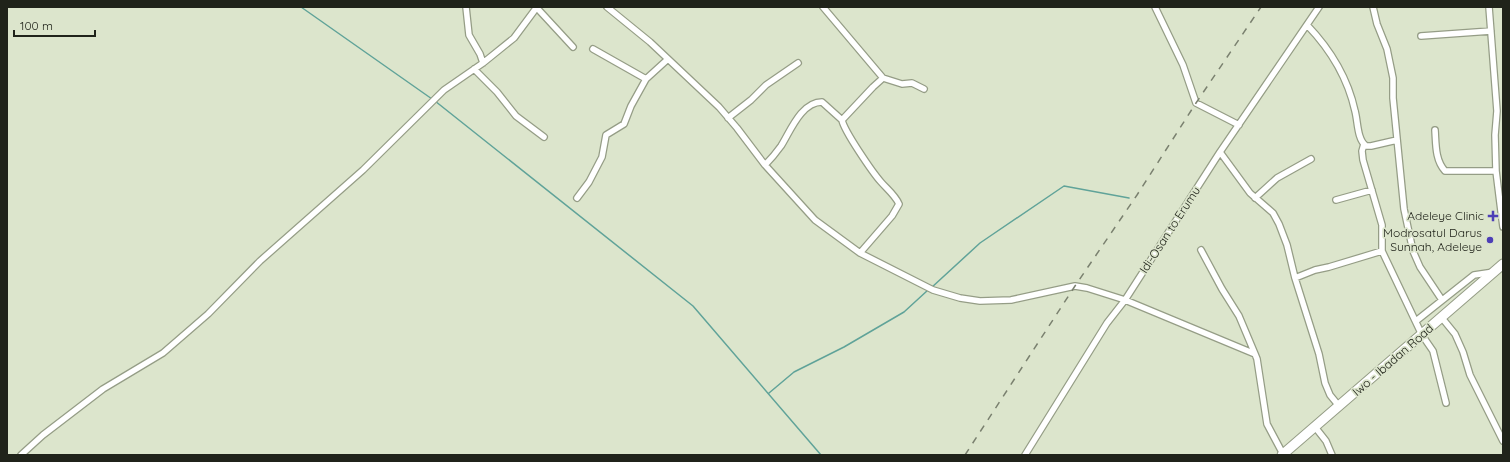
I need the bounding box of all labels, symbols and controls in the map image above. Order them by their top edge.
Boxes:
scale bar [14,12,95,38]
text: 100 m [20,18,53,33]
street label: Idi-Osan to Erumu [1136,183,1203,276]
place label: Adeleye Clinic [1407,208,1484,223]
marker: Adeleye Clinic [1487,210,1499,222]
place label: Modrosatul Darus Sunnah, Adeleye [1383,225,1482,254]
marker: Modrosatul Darus Sunnah, Adeleye [1485,235,1495,245]
street label: Iwo - Ibadan Road [1349,320,1436,399]

